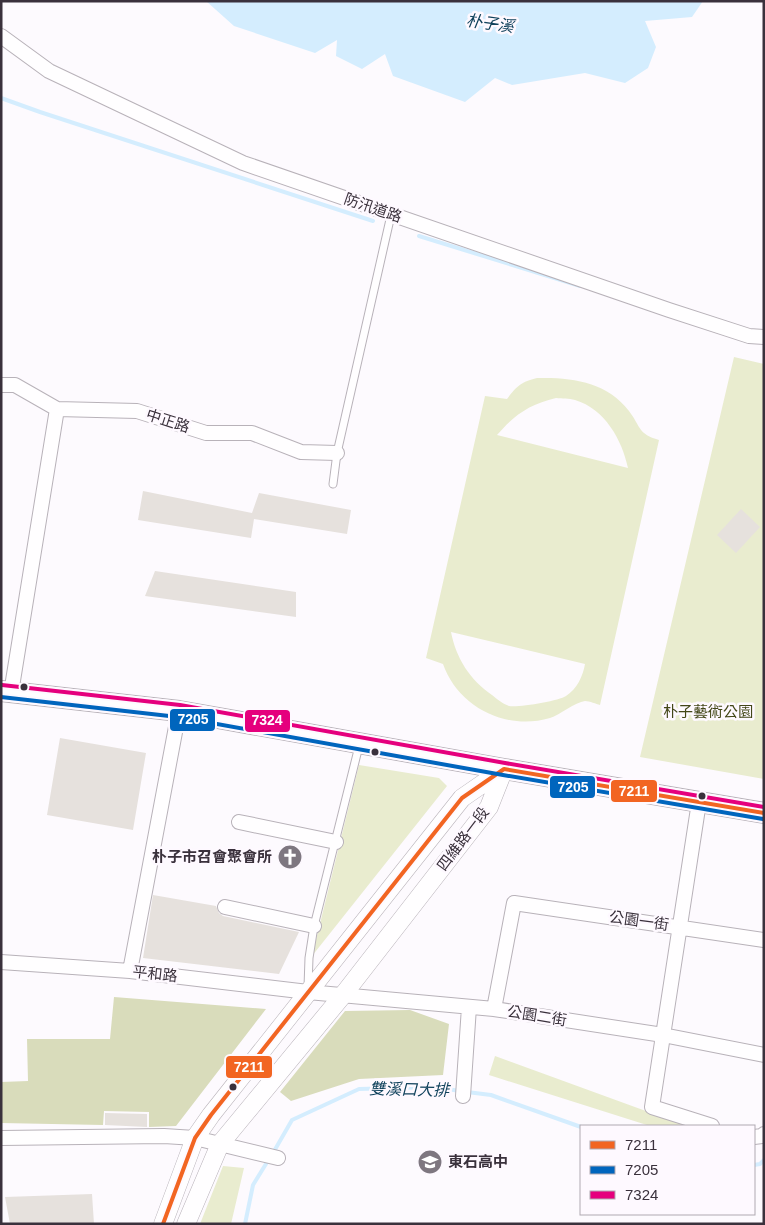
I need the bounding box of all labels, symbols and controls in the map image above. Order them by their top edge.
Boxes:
water label: 朴子溪 [465,12,517,36]
street label: 防汛道路 [342,190,404,225]
street label: 中正路 [144,405,192,436]
unlabelled marker [19,682,29,692]
park label: 朴子藝術公園 [663,703,753,720]
line badge: 7205 [169,708,216,732]
line badge: 7324 [244,709,291,733]
text: 7205 [177,711,209,727]
text: 7324 [251,712,283,728]
unlabelled marker [370,747,380,757]
line badge: 7205 [549,775,596,799]
text: 7205 [557,779,589,795]
line badge: 7211 [610,779,658,803]
text: 7211 [619,783,649,799]
unlabelled marker [697,791,707,801]
street label: 四維路一段 [433,804,492,874]
church icon: 朴子市召會聚會所 [277,844,303,870]
place label: 朴子市召會聚會所 [152,848,272,865]
street label: 公園一街 [608,908,670,933]
street label: 平和路 [132,963,178,984]
street label: 公園二街 [506,1002,568,1029]
line badge: 7211 [225,1055,273,1079]
text: 7211 [234,1059,264,1075]
water label: 雙溪口大排 [369,1080,451,1099]
unlabelled marker [228,1082,238,1092]
legend [580,1125,755,1215]
text: 7211 [625,1136,657,1153]
school or university icon: 東石高中 [417,1149,443,1175]
place label: 東石高中 [448,1153,508,1170]
text: 7205 [625,1161,658,1178]
text: 7324 [625,1186,658,1203]

